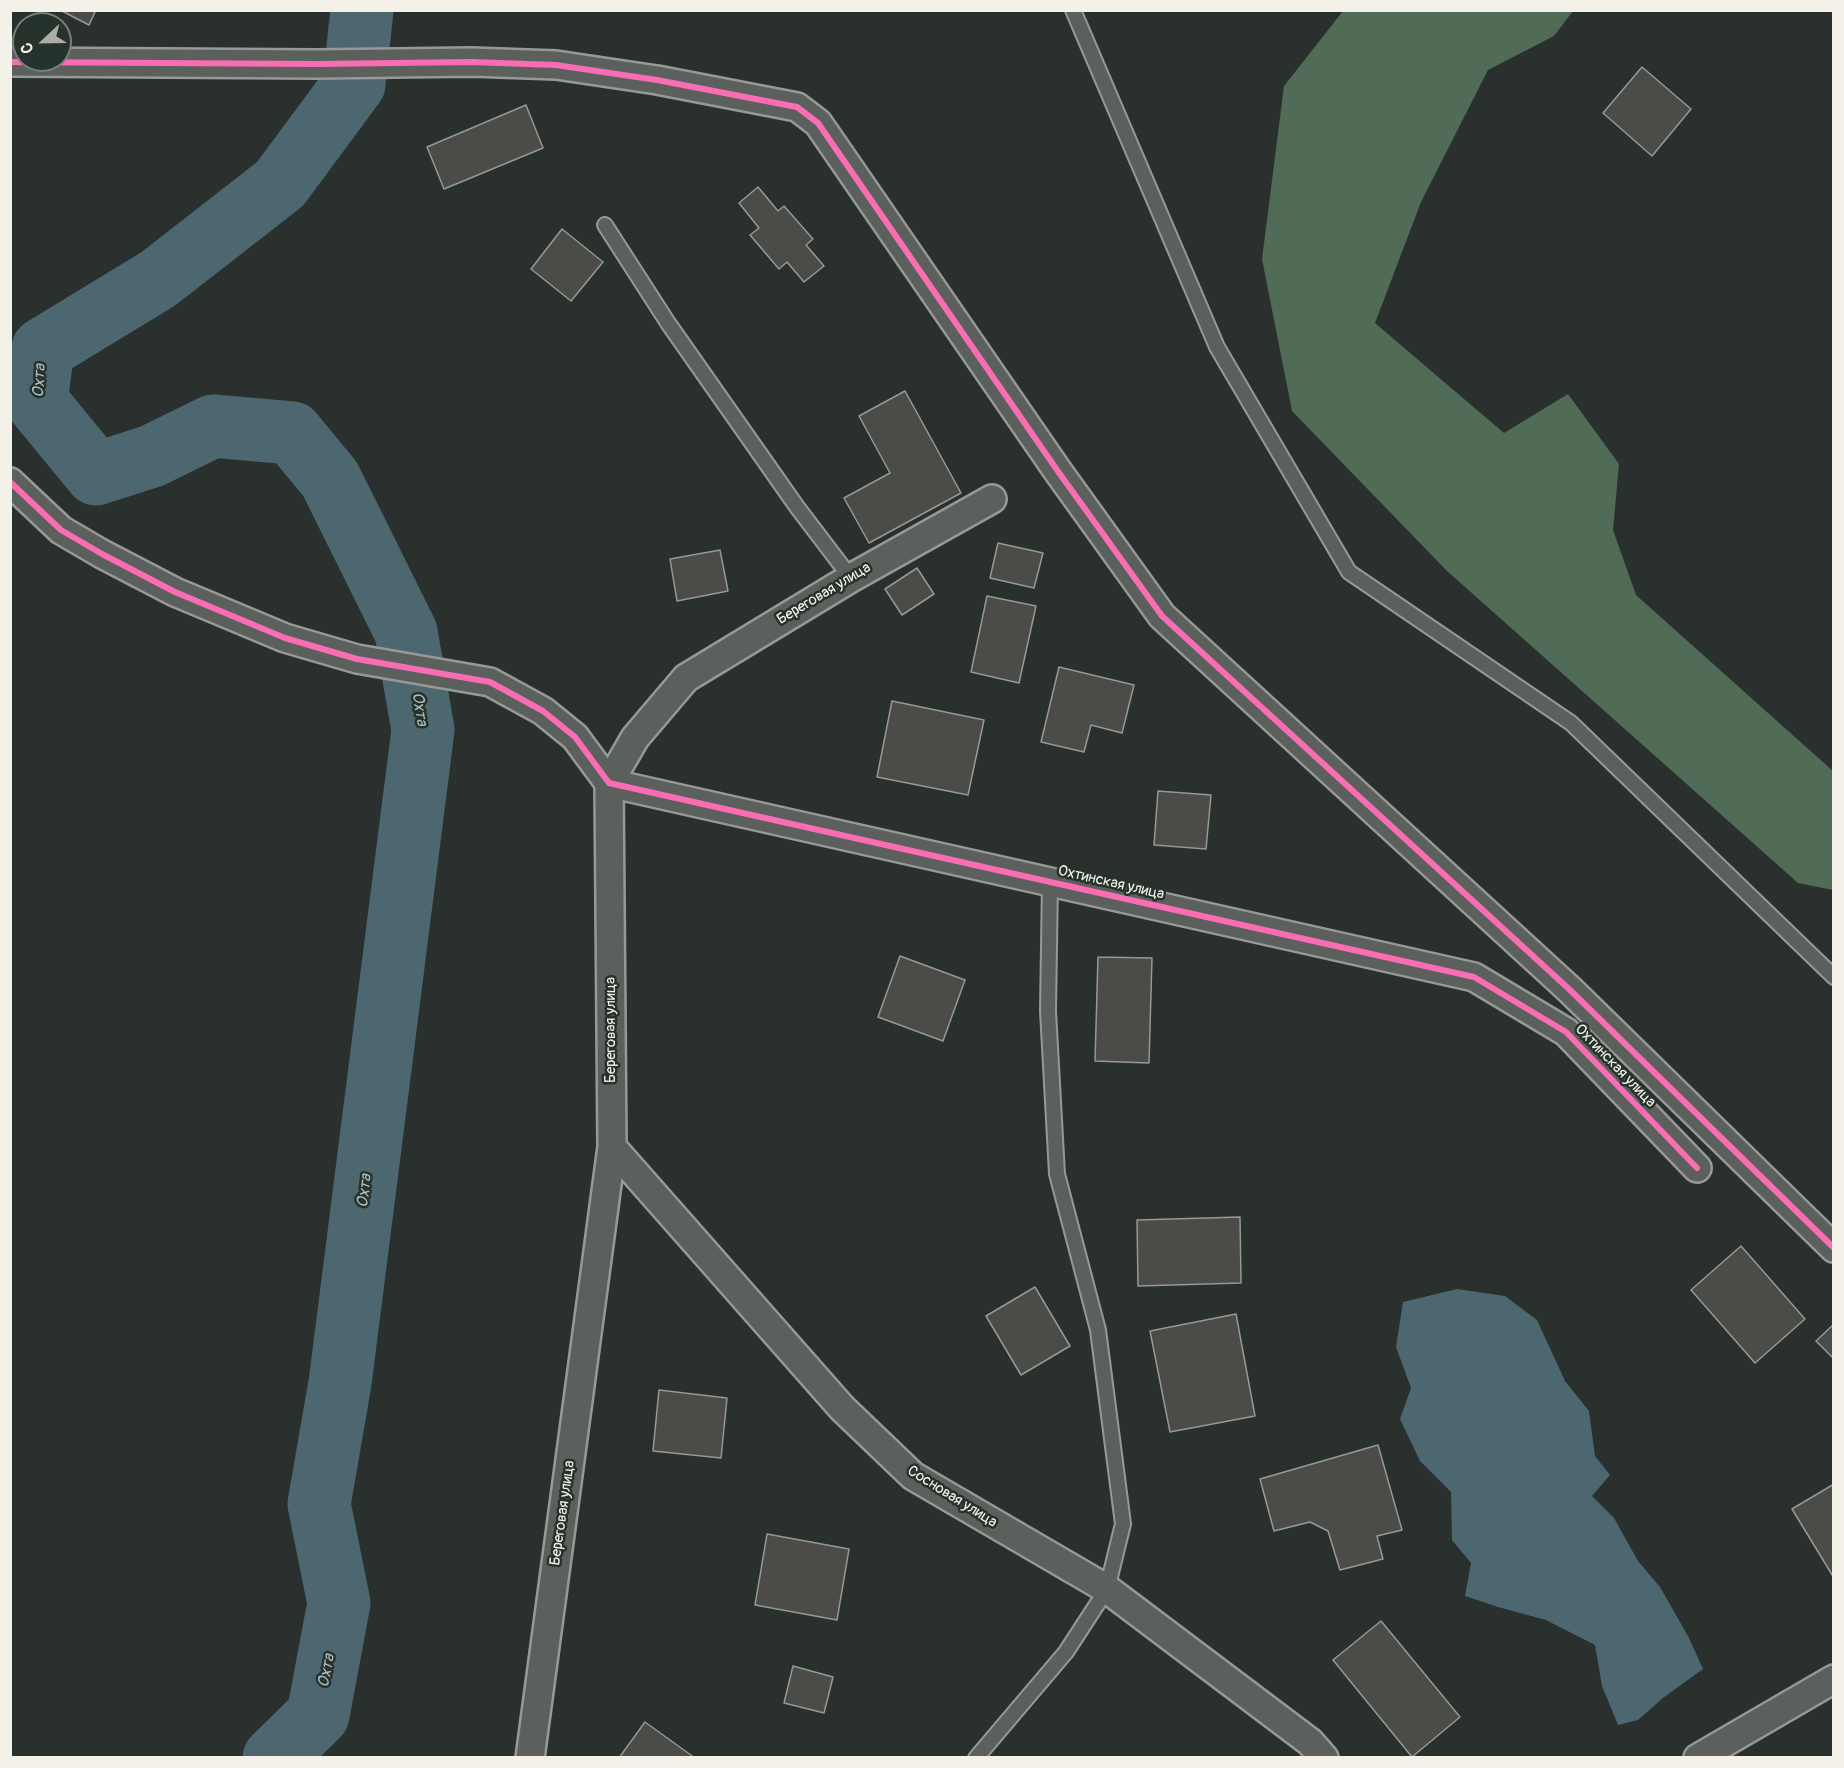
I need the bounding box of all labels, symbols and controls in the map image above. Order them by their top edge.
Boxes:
north arrow [12,12,72,72]
text: С [16,40,38,56]
water label: Охта [30,364,50,398]
street label: Береговая улица [774,559,874,629]
water label: Охта [407,691,431,727]
street label: Охтинская улица [1056,862,1166,904]
street label: Береговая улица [602,977,620,1083]
street label: Охтинская улица [1571,1021,1659,1111]
water label: Охта [353,1173,377,1209]
street label: Береговая улица [547,1459,579,1567]
street label: Сосновая улица [904,1462,1000,1532]
water label: Охта [314,1653,340,1689]

